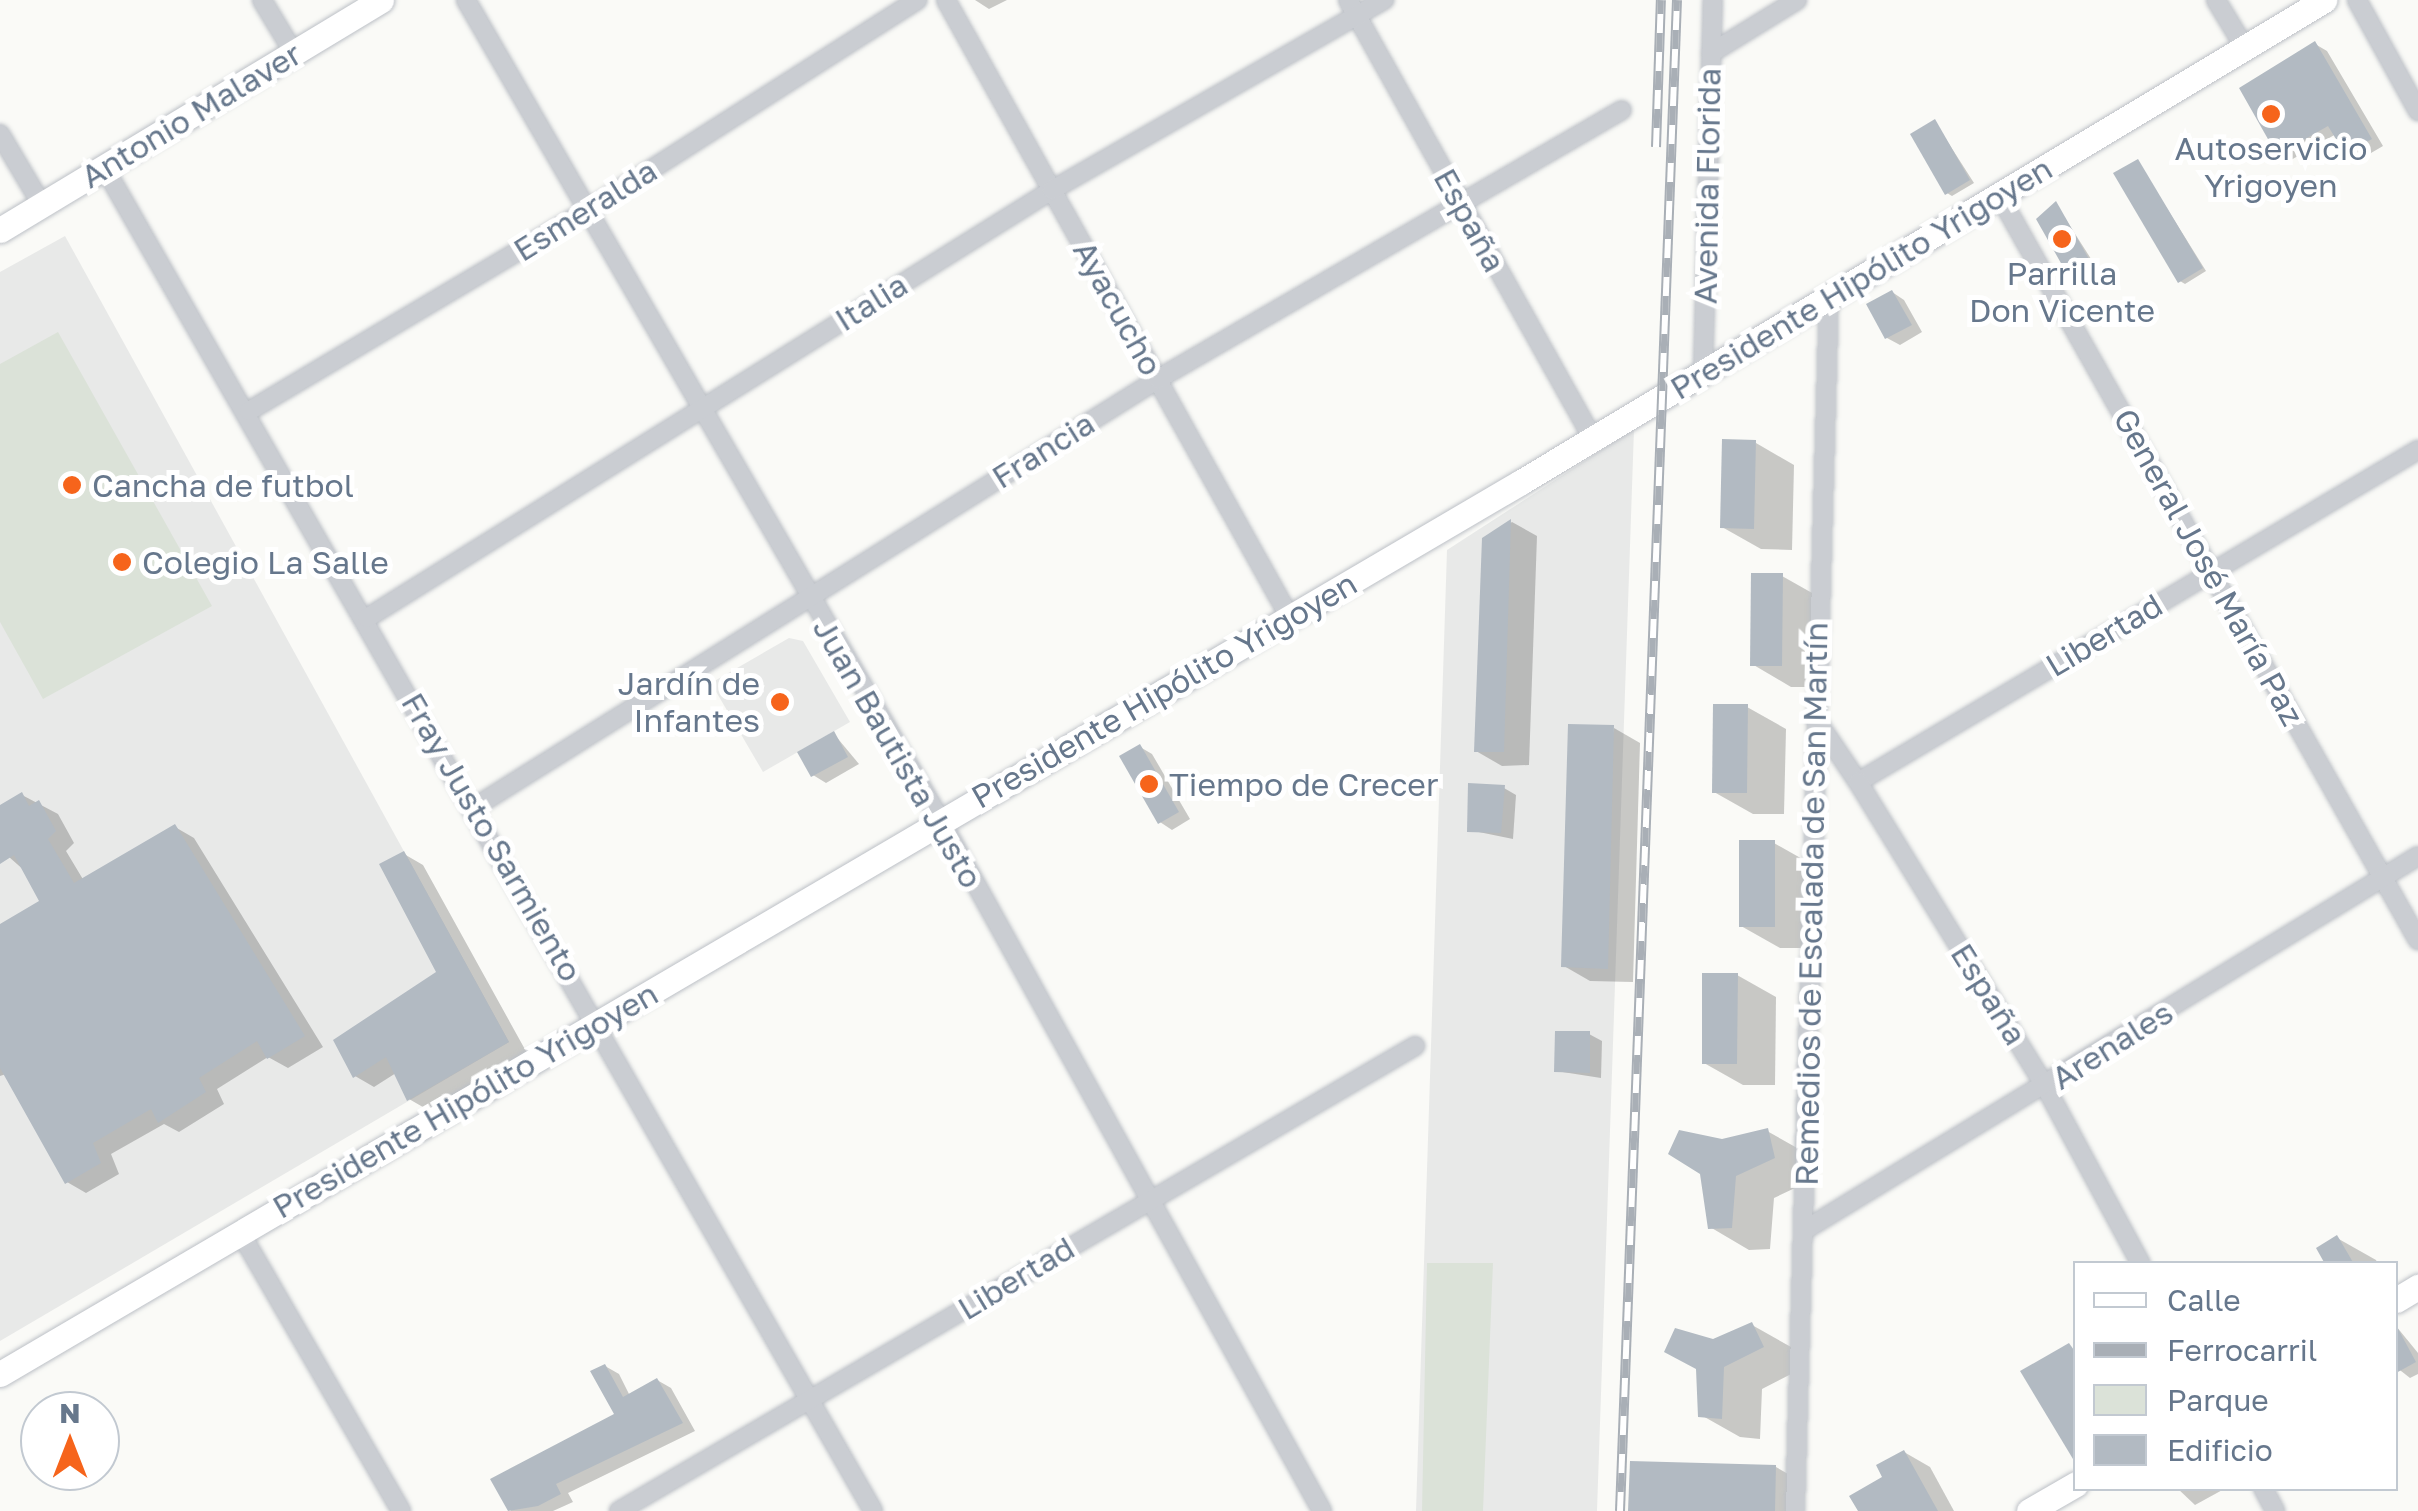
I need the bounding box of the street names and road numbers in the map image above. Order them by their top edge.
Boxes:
street label: Antonio Malaver [74,34,308,196]
street label: Avenida Florida [1686,68,1728,304]
street label: Presidente Hipólito Yrigoyen [1663,149,2059,407]
street label: Esmeralda [506,151,664,269]
street label: España [1426,162,1514,278]
street label: Ayacucho [1065,234,1171,382]
street label: Italia [828,265,914,339]
street label: General José María Paz [2106,402,2312,732]
street label: Francia [985,404,1101,496]
street label: Presidente Hipólito Yrigoyen [965,564,1363,816]
street label: Libertad [2039,585,2169,685]
street label: Juan Bautista Justo [805,611,991,895]
street label: Remedios de Escalada de San Martín [1787,622,1835,1186]
street label: Fray Justo Sarmiento [394,686,590,988]
street label: España [1943,936,2035,1052]
street label: Presidente Hipólito Yrigoyen [266,974,664,1226]
street label: Arenales [2044,993,2180,1097]
street label: Libertad [951,1228,1081,1328]

